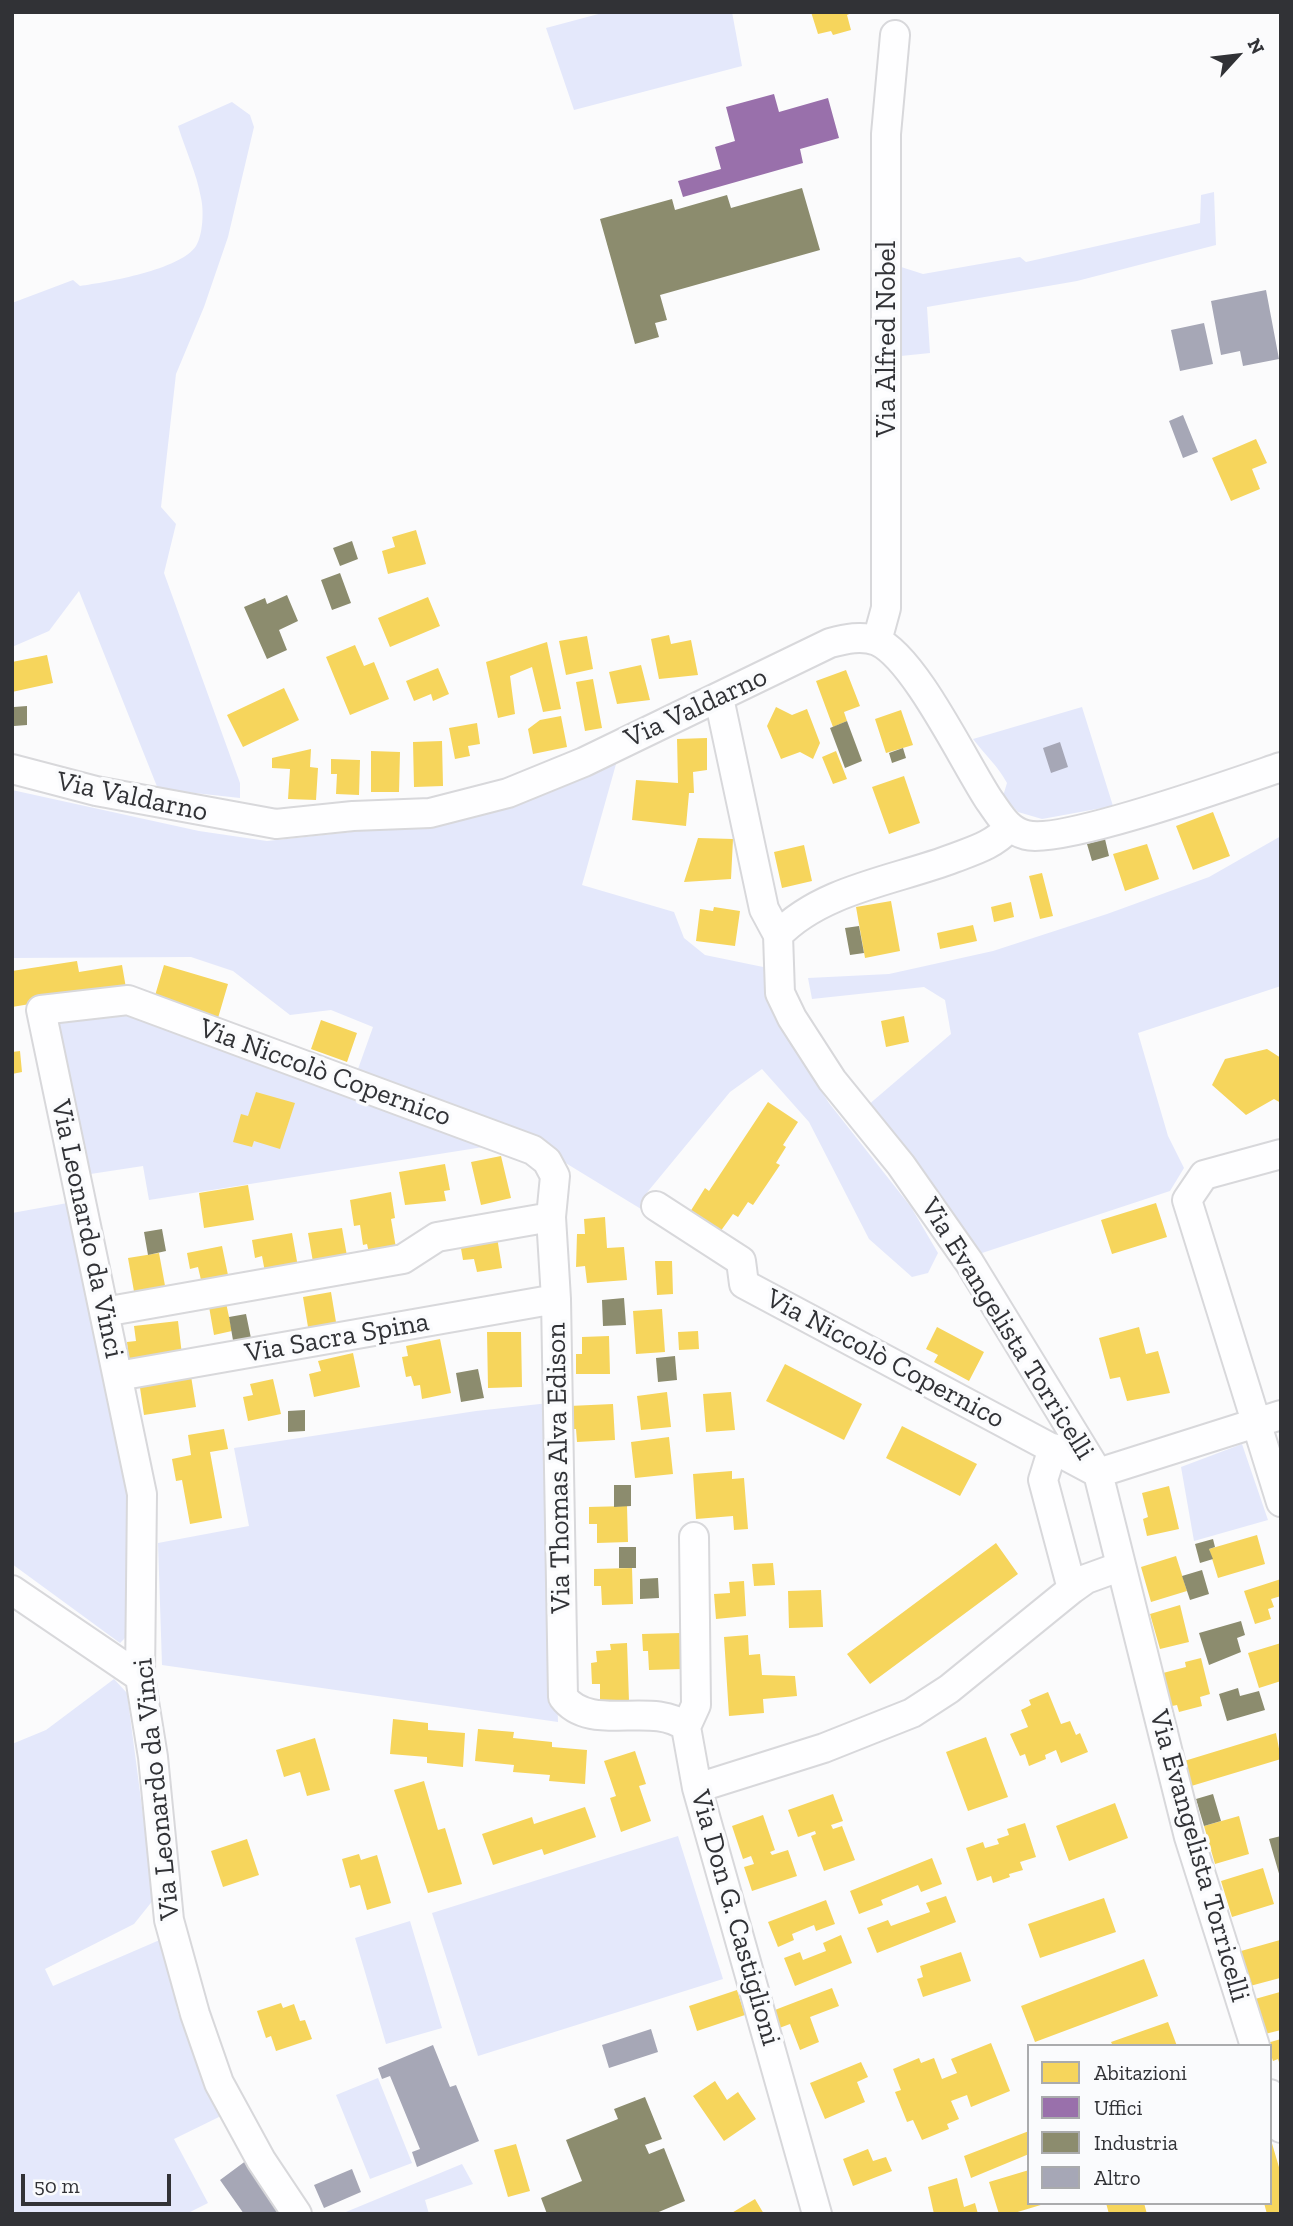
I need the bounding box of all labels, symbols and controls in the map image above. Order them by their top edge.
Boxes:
north arrow [1202,21,1272,91]
text: N [1243,35,1270,58]
street label: Via Alfred Nobel [870,241,904,437]
street label: Via Valdarno [619,660,773,756]
street label: Via Valdarno [53,765,211,829]
street label: Via Niccolò Copernico [194,1012,456,1134]
street label: Via Leonardo da Vinci [43,1097,131,1361]
street label: Via Evangelista Torricelli [913,1192,1101,1466]
street label: Via Niccolò Copernico [760,1282,1010,1436]
street label: Via Sacra Spina [242,1305,432,1371]
street label: Via Thomas Alva Edison [540,1322,578,1614]
street label: Via Leonardo da Vinci [127,1656,187,1922]
street label: Via Evangelista Torricelli [1141,1706,1257,2006]
street label: Via Don G. Castiglioni [682,1786,788,2050]
legend [1027,2044,1272,2205]
text: Abitazioni [1094,2060,1187,2085]
text: Uffici [1094,2095,1142,2120]
text: Industria [1094,2130,1178,2155]
scale bar [24,2160,175,2204]
text: Altro [1094,2165,1141,2190]
text: 50 m [34,2173,80,2198]

